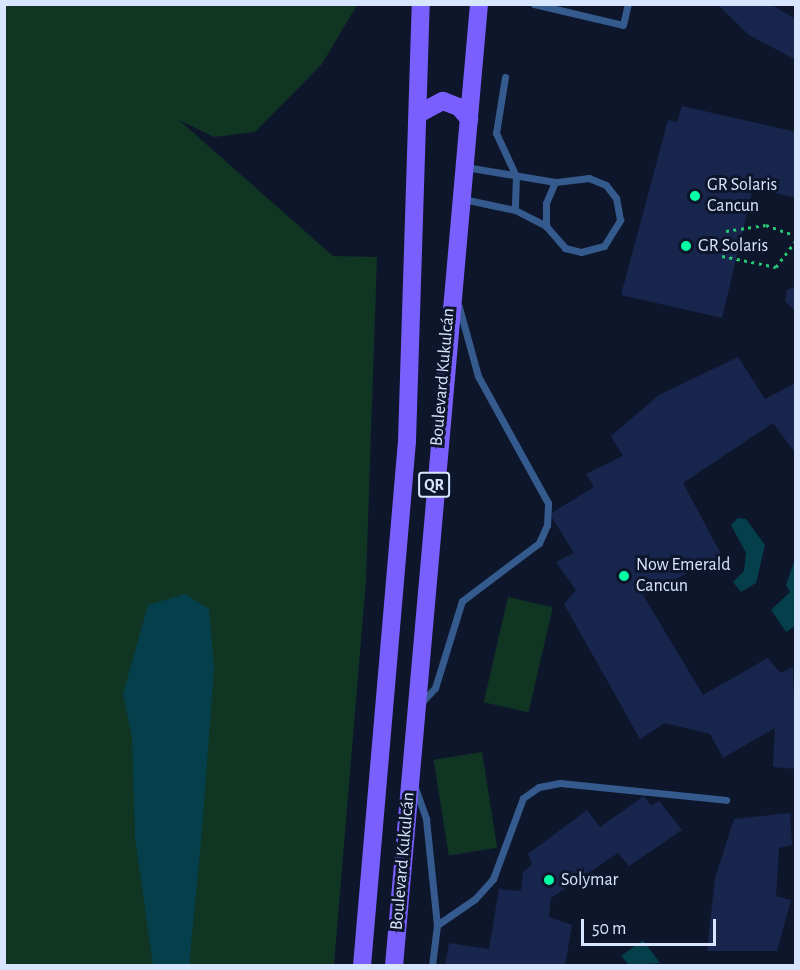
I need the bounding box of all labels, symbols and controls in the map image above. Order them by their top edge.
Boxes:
place label: GR Solaris Cancun [707,175,777,218]
marker: GR Solaris Cancun [688,189,702,203]
place label: GR Solaris [698,235,768,257]
marker: GR Solaris [679,239,693,253]
street label: Boulevard Kukulcán [426,307,460,447]
road number: QR [418,472,450,498]
place label: Now Emerald Cancun [636,555,731,598]
marker: Now Emerald Cancun [617,569,631,583]
street label: Boulevard Kukulcán [386,791,420,931]
place label: Solymar [561,869,618,891]
marker: Solymar [542,873,556,887]
scale bar [584,907,719,945]
text: 50 m [592,920,626,938]

